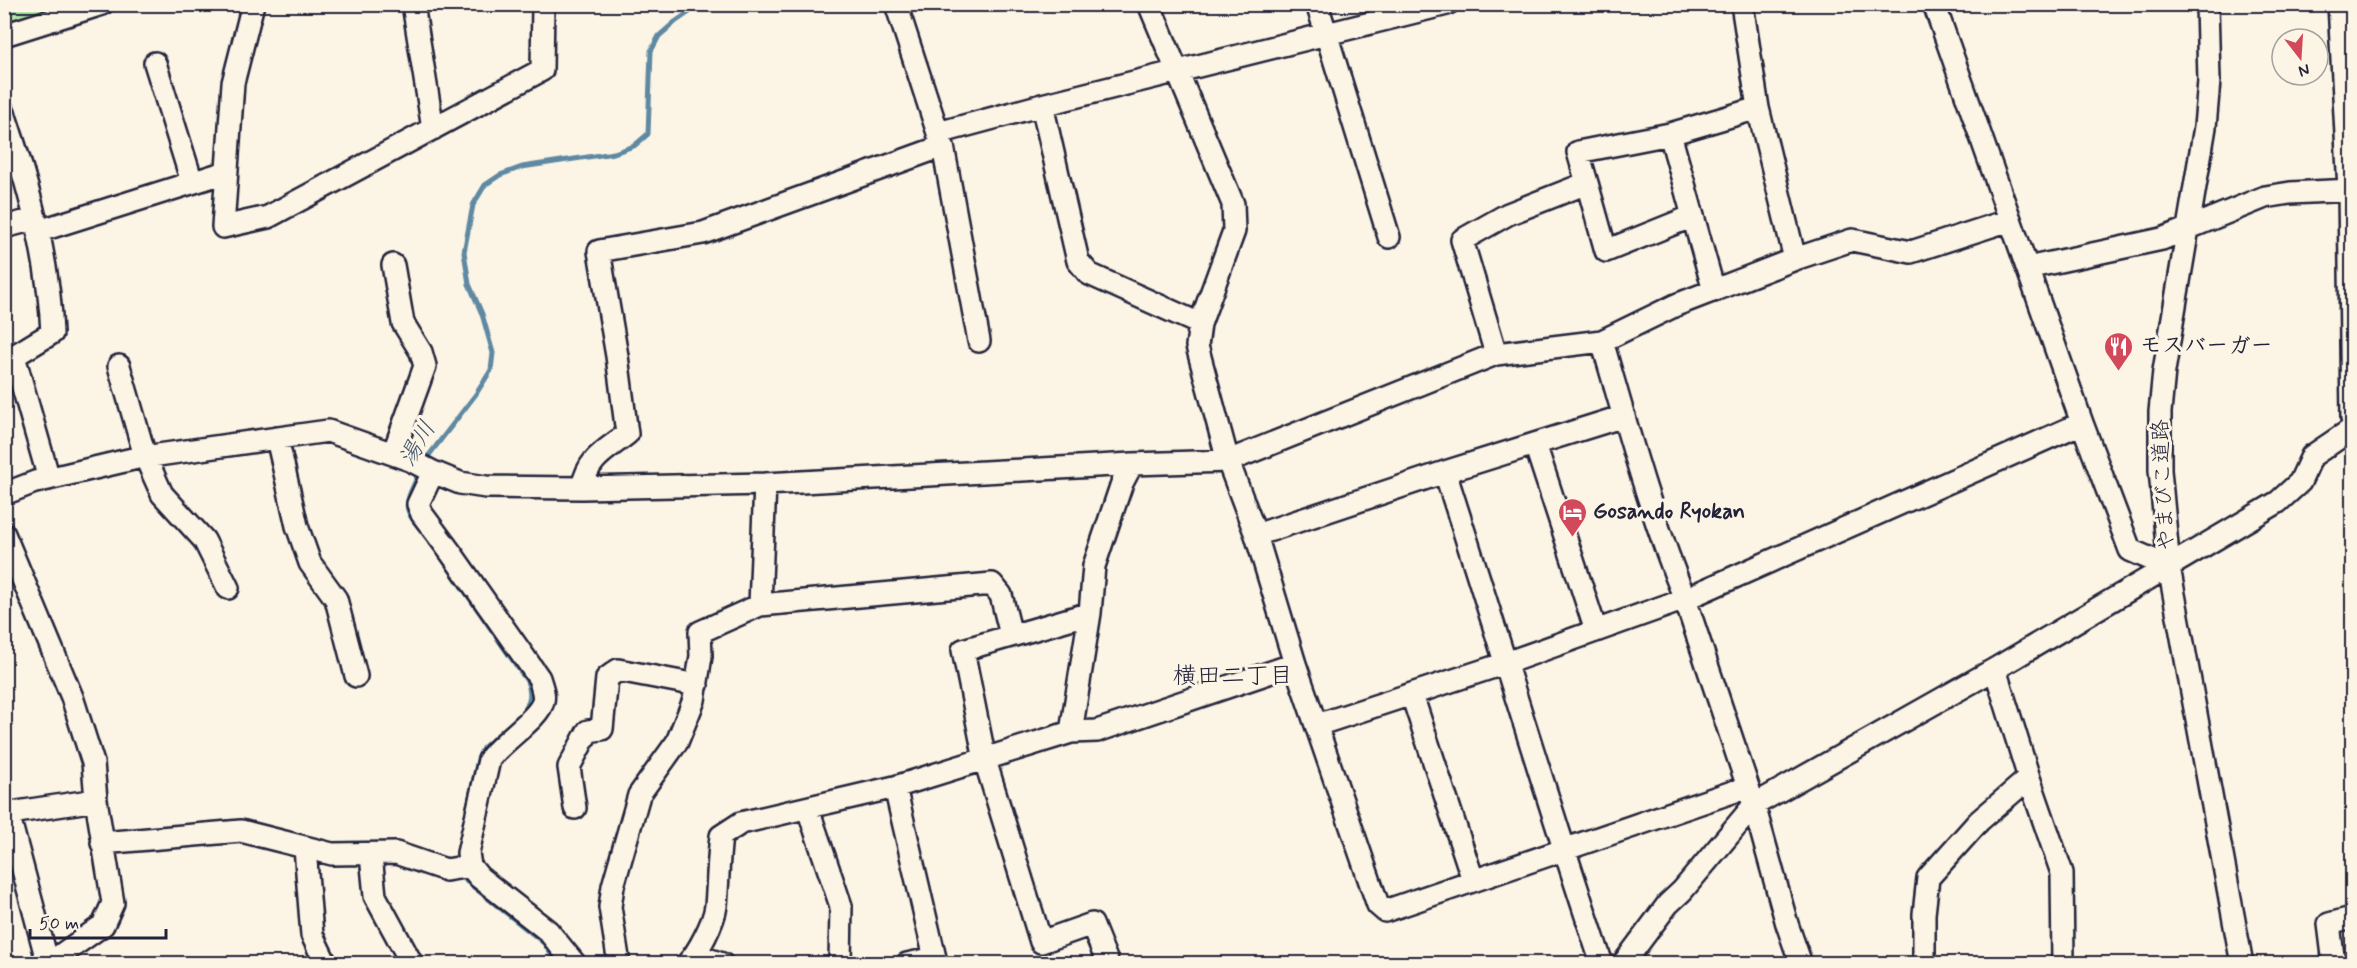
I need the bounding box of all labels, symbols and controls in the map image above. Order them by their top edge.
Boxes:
north arrow [2270,27,2330,87]
text: N [2296,58,2312,82]
restaurant icon: モスバーガー [2103,330,2135,372]
place label: モスバーガー [2140,332,2272,360]
water label: 湯川 [392,415,444,473]
street label: やまびこ道路 [2147,418,2181,552]
hotel icon: Gosando Ryokan [1556,496,1588,538]
place label: Gosando Ryokan [1593,498,1745,526]
district label: 横田二丁目 [1173,661,1293,692]
scale bar [30,902,166,940]
text: 50 m [39,912,79,936]

